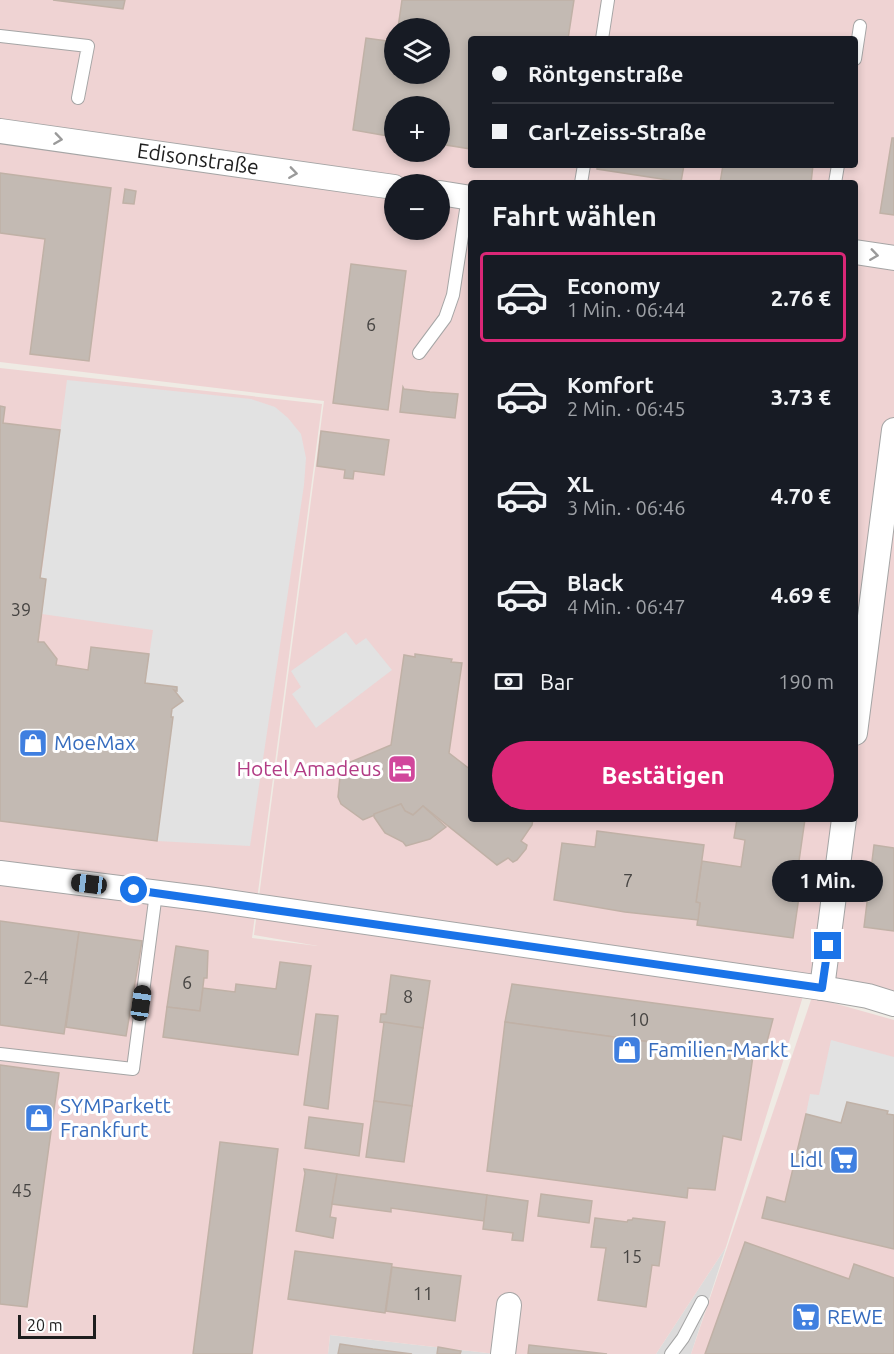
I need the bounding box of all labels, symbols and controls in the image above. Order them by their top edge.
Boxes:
map controls [384,18,450,240]
button: layers [384,18,450,84]
text: Röntgenstraße [528,61,683,86]
button: + [384,96,450,162]
text: Carl-Zeiss-Straße [528,119,706,144]
one-way arrow [53,132,63,144]
street label: Edisonstraße [136,138,261,179]
one-way arrow [288,166,297,178]
button: − [384,174,450,240]
text: Fahrt wählen [492,201,657,231]
one-way arrow [870,249,879,261]
icon: car [495,270,549,324]
text: Economy [567,273,660,298]
text: 2.76 € [771,285,831,310]
text: 1 Min. · 06:44 [567,298,686,321]
house number: 6 [366,314,376,334]
icon: car [495,369,549,423]
text: Komfort [567,372,654,397]
text: 3.73 € [771,384,831,409]
text: 2 Min. · 06:45 [567,397,686,420]
icon: car [495,468,549,522]
text: XL [567,471,594,496]
text: 4.70 € [771,483,831,508]
text: 3 Min. · 06:46 [567,496,686,519]
icon: car [495,567,549,621]
text: Black [567,570,624,595]
text: 4.69 € [771,582,831,607]
text: 4 Min. · 06:47 [567,595,686,618]
house number: 39 [11,599,31,619]
icon: cash [492,665,525,698]
text: Bar [540,669,574,694]
text: 190 m [778,670,834,693]
shop icon: MoeMax [17,727,49,759]
place label: MoeMax [54,730,136,754]
button: Bestätigen [492,741,834,810]
hotel icon: Hotel Amadeus [386,753,418,785]
place label: Hotel Amadeus [236,756,381,780]
callout: 1 Min. [772,859,884,901]
text: 1 Min. [800,869,856,892]
house number: 7 [623,870,633,890]
car [70,873,108,895]
route start [120,876,147,903]
route end [814,932,841,959]
house number: 2-4 [23,967,49,987]
house number: 6 [182,972,192,992]
car [130,984,152,1022]
house number: 8 [403,986,413,1006]
house number: 10 [629,1009,649,1029]
shop icon: Familien-Markt [611,1034,643,1066]
place label: Familien-Markt [648,1037,788,1061]
place label: SYMParkett Frankfurt [60,1093,171,1141]
shop icon: SYMParkett Frankfurt [23,1102,55,1134]
supermarket icon: Lidl [828,1144,860,1176]
place label: Lidl [789,1147,823,1171]
house number: 45 [12,1180,32,1200]
house number: 15 [622,1246,642,1266]
house number: 11 [413,1283,433,1303]
supermarket icon: REWE [790,1301,822,1333]
place label: REWE [827,1304,883,1328]
scale bar [18,1312,96,1340]
text: 20 m [27,1316,63,1334]

